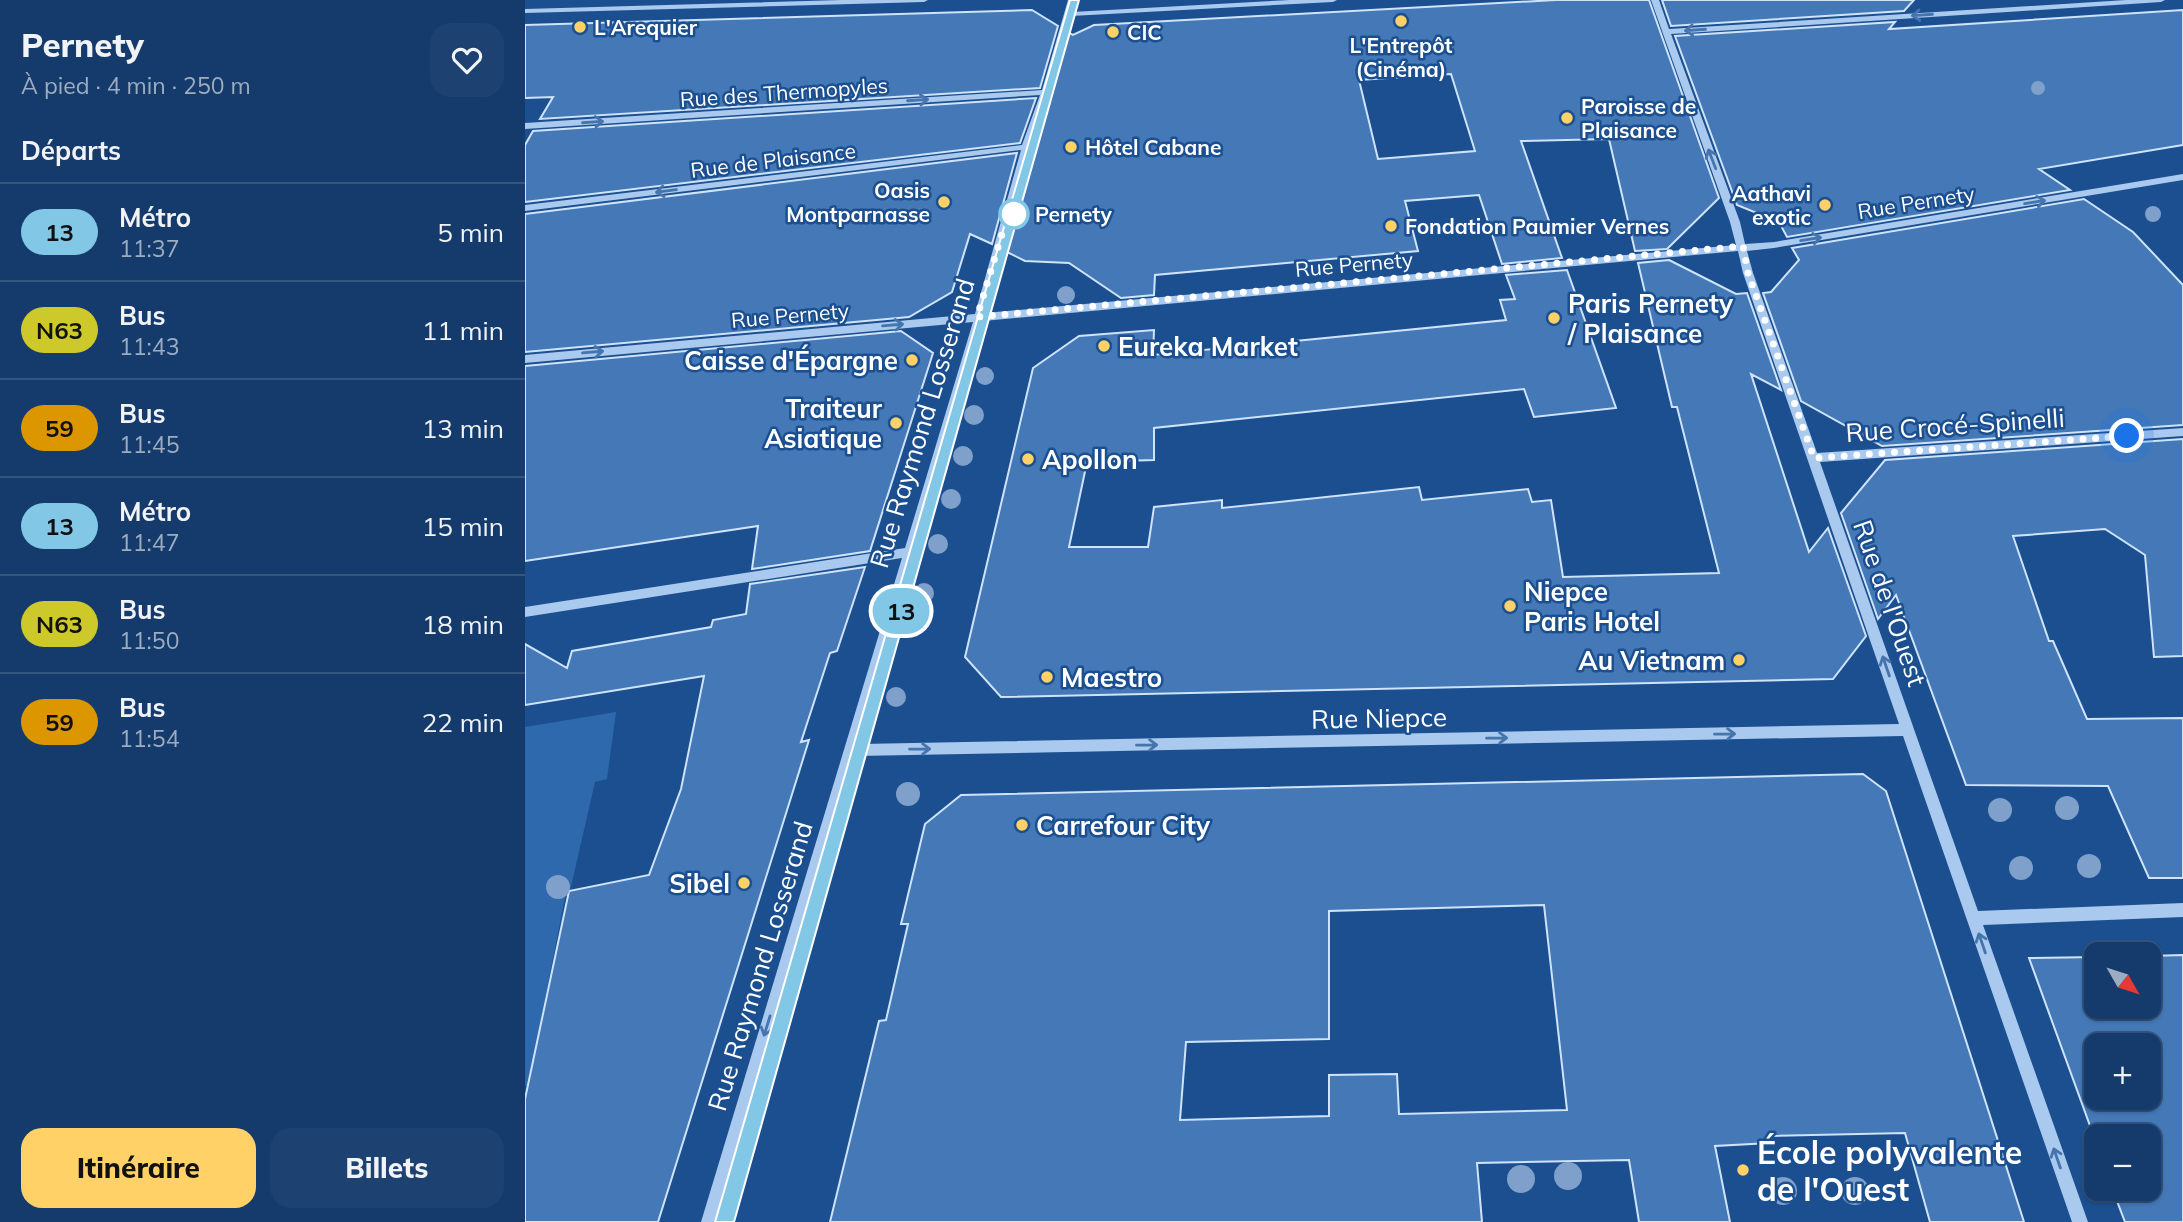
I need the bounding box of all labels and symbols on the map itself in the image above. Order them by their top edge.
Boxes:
one-way arrow [1910,8,1933,21]
marker: L'Entrepôt (Cinéma) [1393,13,1409,29]
place label: L'Arequier [594,14,698,40]
marker: L'Arequier [572,19,588,35]
place label: CIC [1127,19,1162,45]
marker: CIC [1105,24,1121,40]
one-way arrow [1684,24,1706,37]
place label: L'Entrepôt (Cinéma) [1350,32,1452,82]
street label: Rue des Thermopyles [679,72,889,112]
one-way arrow [906,93,929,106]
place label: Paroisse de Plaisance [1581,93,1696,143]
marker: Paroisse de Plaisance [1559,110,1575,126]
one-way arrow [581,115,604,128]
place label: Hôtel Cabane [1085,134,1221,160]
street label: Rue de Plaisance [689,137,857,183]
marker: Hôtel Cabane [1063,139,1079,155]
one-way arrow [1705,148,1717,170]
place label: Oasis Montparnasse [786,177,930,227]
place label: Aathavi exotic [1732,180,1811,230]
street label: Rue Pernety [1856,180,1976,224]
one-way arrow [655,184,678,197]
marker: Oasis Montparnasse [936,194,952,210]
one-way arrow [2023,195,2046,208]
marker: Aathavi exotic [1817,197,1833,213]
marker: Pernety [999,199,1029,229]
place label: Pernety [1035,201,1112,227]
place label: Fondation Paumier Vernes [1405,213,1669,239]
marker: Fondation Paumier Vernes [1383,218,1399,234]
one-way arrow [1799,232,1822,245]
street label: Rue Pernety [1294,246,1414,282]
street label: Rue Raymond Losserand [862,274,982,572]
place label: Paris Pernety / Plaisance [1567,287,1734,350]
street label: Rue Pernety [730,297,850,333]
marker: Paris Pernety / Plaisance [1546,310,1562,326]
one-way arrow [881,318,904,331]
place label: Eureka Market [1118,330,1298,363]
marker: Eureka Market [1096,338,1112,354]
place label: Caisse d'Épargne [684,344,898,377]
one-way arrow [581,346,604,359]
marker: Caisse d'Épargne [904,352,920,368]
place label: Traiteur Asiatique [764,392,883,455]
street label: Rue Crocé-Spinelli [1844,401,2066,449]
marker: Traiteur Asiatique [888,415,904,431]
your location [2109,418,2144,453]
place label: Apollon [1042,443,1138,476]
marker: Apollon [1020,451,1036,467]
street label: Rue de l'Ouest [1846,516,1934,690]
place label: Niepce Paris Hotel [1524,575,1660,638]
line badge: 13 [869,588,933,634]
marker: Niepce Paris Hotel [1502,598,1518,614]
place label: Au Vietnam [1578,644,1725,677]
marker: Au Vietnam [1731,652,1747,668]
one-way arrow [1879,655,1891,677]
place label: Maestro [1061,661,1162,694]
marker: Maestro [1039,669,1055,685]
street label: Rue Niepce [1311,700,1447,736]
one-way arrow [1713,727,1736,741]
one-way arrow [1485,731,1508,745]
one-way arrow [1136,738,1159,751]
one-way arrow [908,742,931,756]
place label: Carrefour City [1036,809,1211,842]
street label: Rue Raymond Losserand [700,817,820,1115]
marker: Carrefour City [1014,817,1030,833]
place label: Sibel [669,867,730,900]
marker: Sibel [736,875,752,891]
one-way arrow [1975,932,1987,954]
north arrow [2084,942,2161,1018]
one-way arrow [760,1015,773,1037]
place label: École polyvalente de l'Ouest [1757,1132,2022,1209]
one-way arrow [2050,1147,2062,1169]
marker: École polyvalente de l'Ouest [1735,1162,1751,1178]

